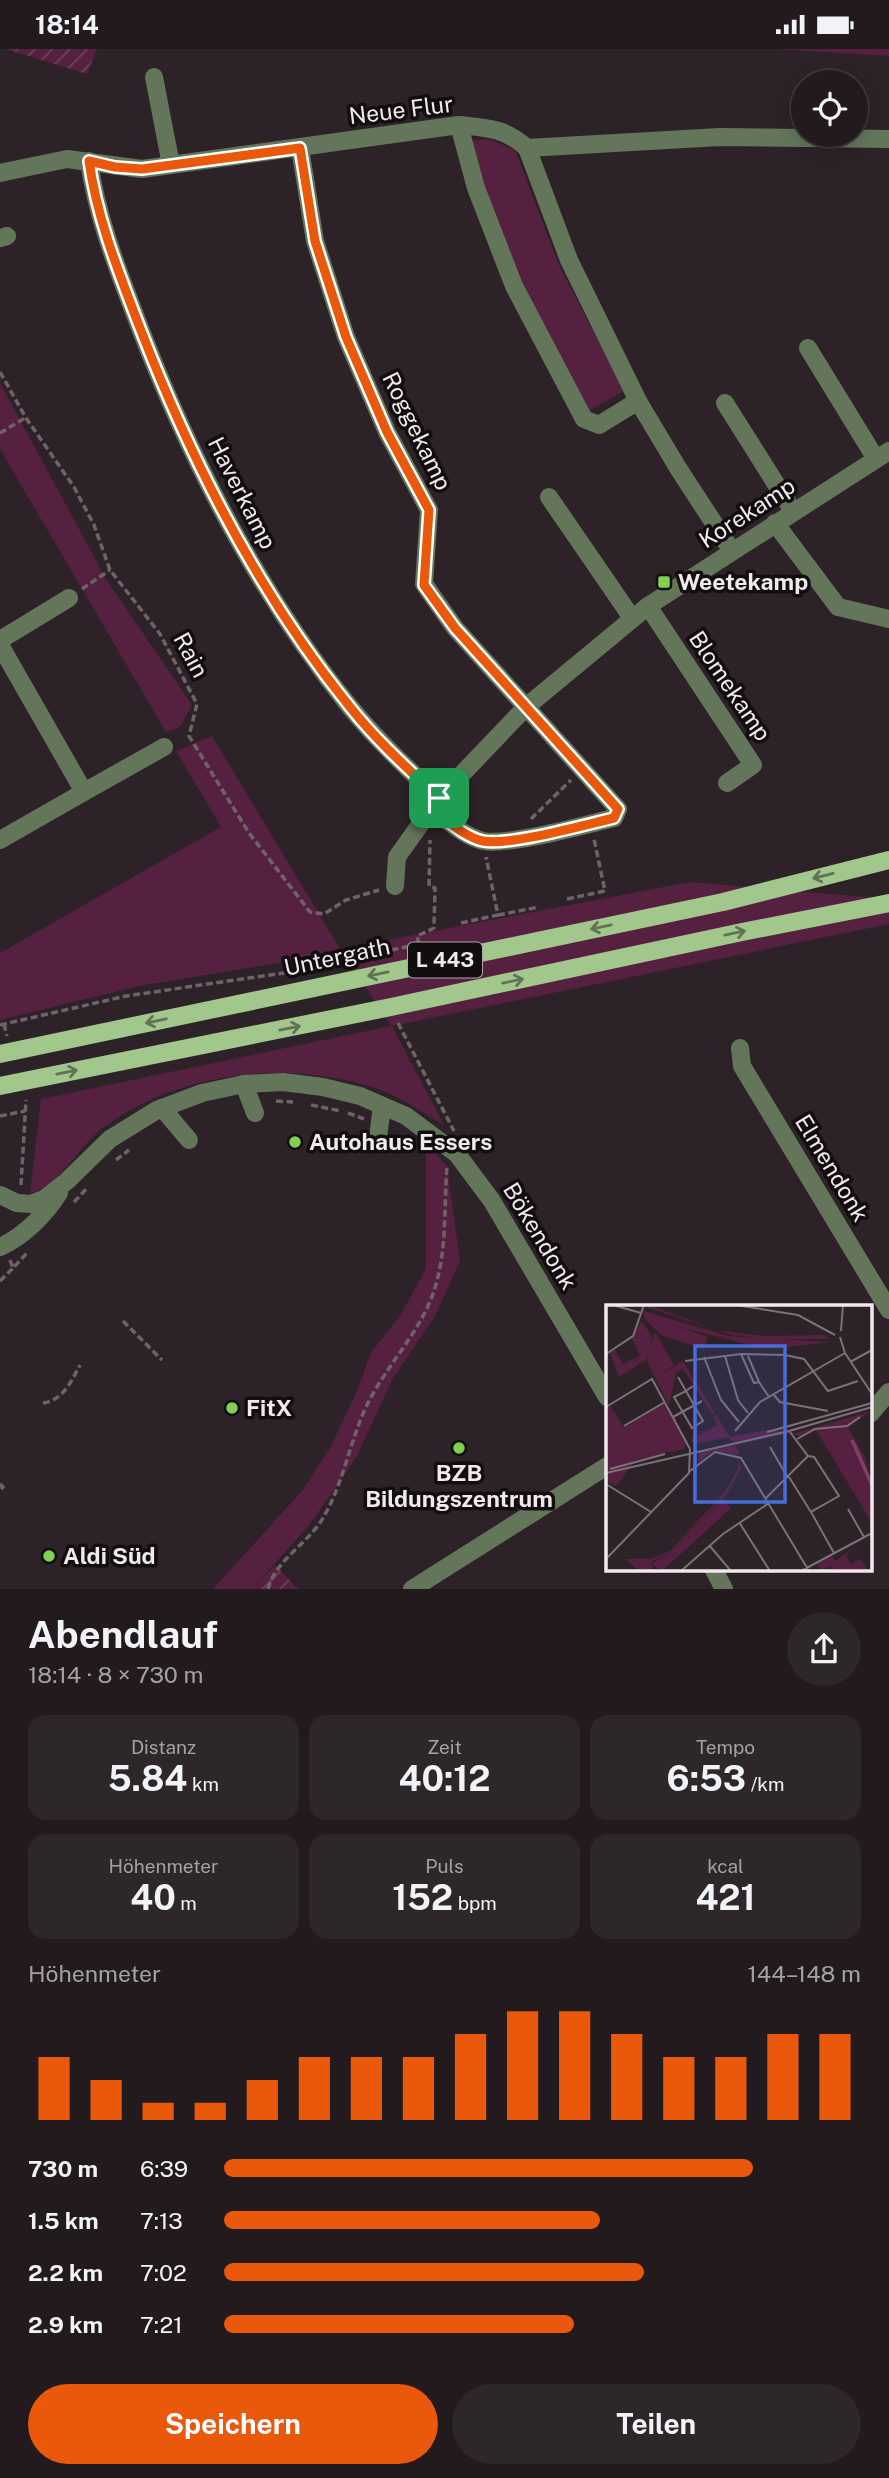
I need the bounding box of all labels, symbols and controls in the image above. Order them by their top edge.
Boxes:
text: 18:14 [35,9,99,40]
map controls [791,70,868,147]
button: locate [791,70,868,147]
street label: Neue Flur [347,90,455,129]
street label: Roggekamp [377,367,458,494]
street label: Haverkamp [203,432,282,553]
street label: Korekamp [694,472,800,554]
place label: Weetekamp [678,568,808,595]
marker: Weetekamp [656,574,672,590]
street label: Blomekamp [684,626,777,746]
street label: Rain [168,628,214,682]
pin [409,768,469,828]
icon: arrive [420,779,458,817]
one-way arrow [812,870,835,884]
one-way arrow [590,921,613,935]
one-way arrow [723,926,746,940]
street label: Untergath [281,932,392,981]
road number: L 443 [408,943,482,977]
one-way arrow [367,967,390,981]
one-way arrow [501,974,524,988]
one-way arrow [145,1014,168,1028]
one-way arrow [278,1020,301,1034]
one-way arrow [55,1065,78,1079]
street label: Elmendonk [790,1109,875,1226]
place label: Autohaus Essers [309,1128,492,1155]
marker: Autohaus Essers [287,1134,303,1150]
street label: Bökendonk [498,1177,583,1294]
inset map [606,1305,872,1571]
place label: FitX [246,1394,292,1421]
marker: FitX [224,1400,240,1416]
marker: BZB Bildungszentrum [451,1440,467,1456]
place label: BZB Bildungszentrum [365,1459,553,1512]
place label: Aldi Süd [63,1542,156,1569]
marker: Aldi Süd [41,1548,57,1564]
text: Abendlauf [28,1612,218,1657]
button: share [787,1612,861,1686]
text: 18:14 · 8 × 730 m [28,1661,203,1688]
text: Distanz [131,1736,196,1758]
text: Zeit [427,1736,462,1758]
text: Tempo [696,1736,755,1758]
text: 5.84 [108,1758,187,1799]
text: 40:12 [398,1758,491,1799]
text: 6:53 [667,1758,746,1799]
text: km [187,1773,219,1795]
text: /km [746,1773,784,1795]
text: Höhenmeter [109,1855,218,1877]
text: Puls [425,1855,464,1877]
text: kcal [707,1855,744,1877]
text: 40 [130,1877,176,1918]
text: 152 [392,1877,453,1918]
text: 421 [695,1877,756,1918]
text: m [176,1892,197,1914]
text: bpm [453,1892,497,1914]
text: Höhenmeter [28,1960,161,1987]
text: 144–148 m [748,1960,861,1987]
text: 730 m [28,2155,98,2182]
text: 6:39 [140,2155,188,2182]
text: 1.5 km [28,2207,99,2234]
text: 7:13 [140,2207,183,2234]
text: 2.2 km [28,2259,103,2286]
text: 7:02 [140,2259,187,2286]
text: 2.9 km [28,2311,103,2338]
text: 7:21 [140,2311,183,2338]
button: Speichern [28,2384,438,2464]
button: Teilen [452,2384,861,2464]

